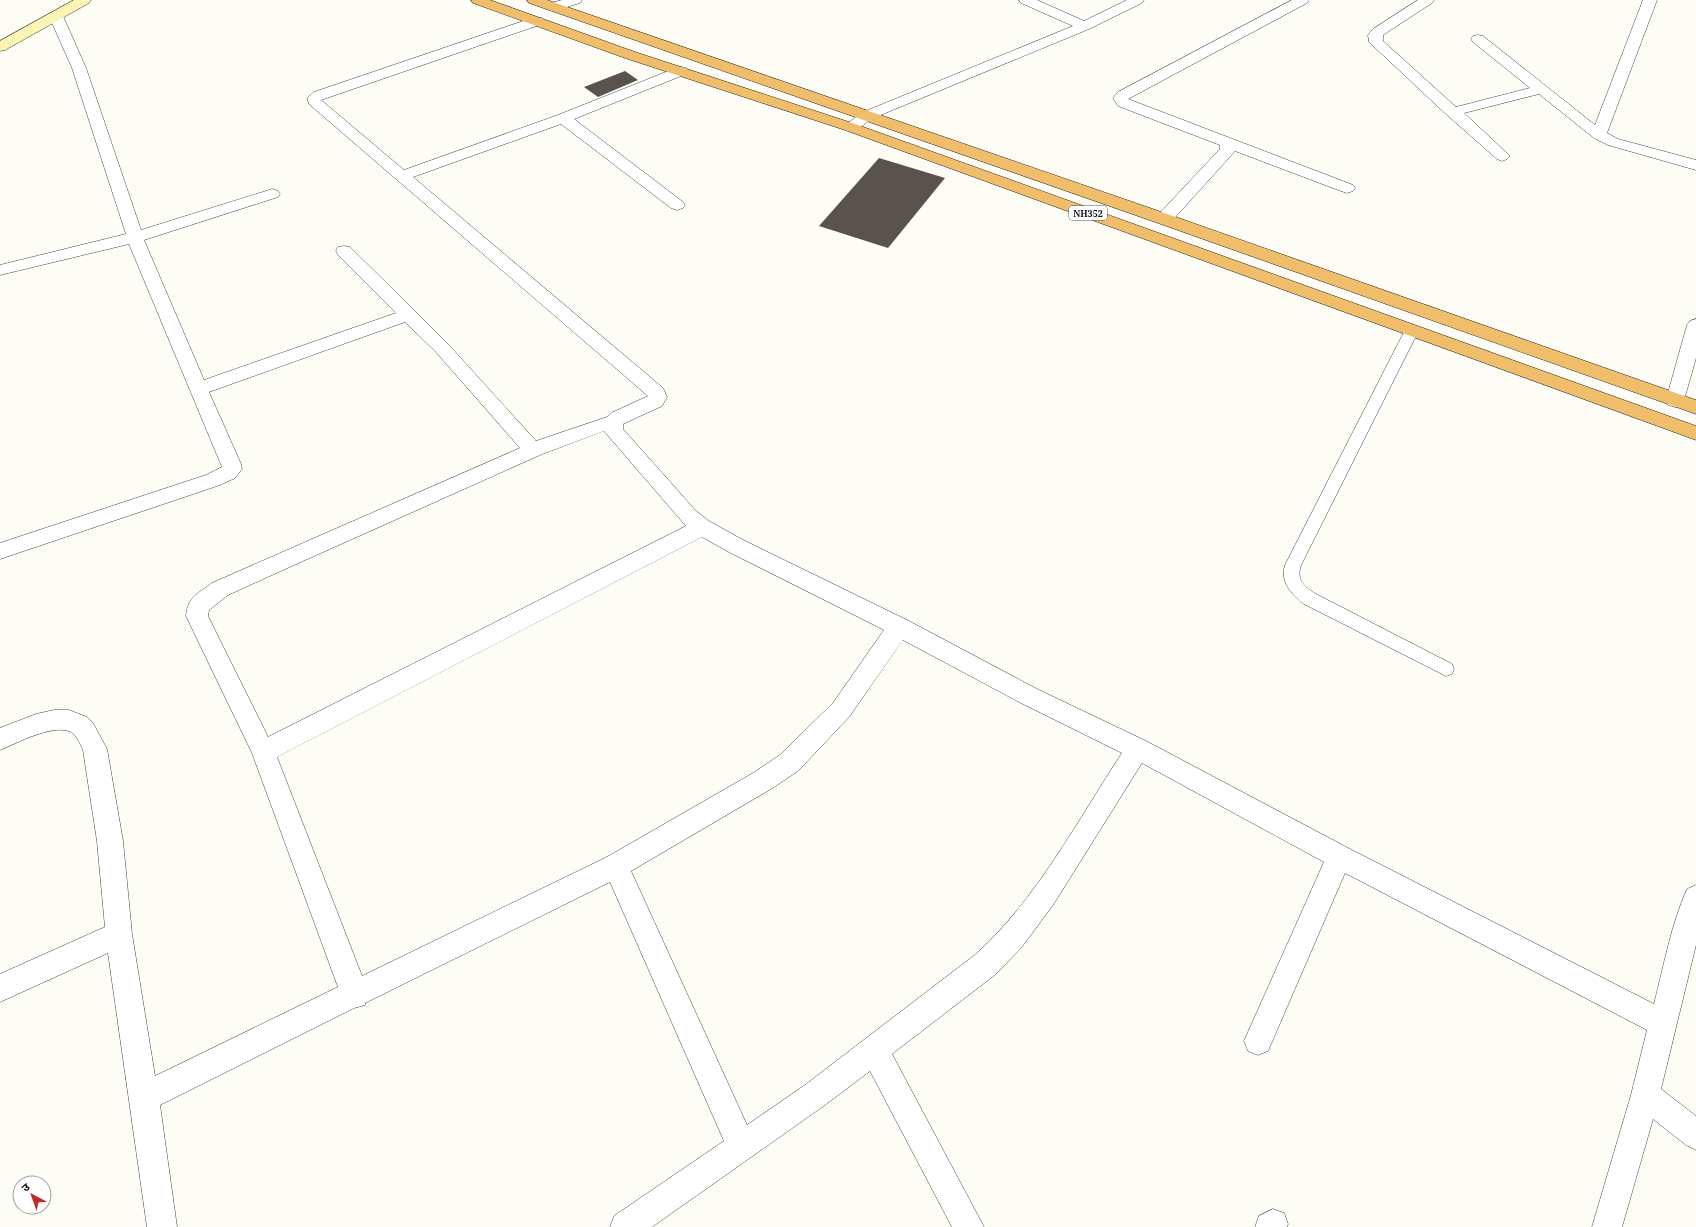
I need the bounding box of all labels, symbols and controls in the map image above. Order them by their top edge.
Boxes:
road number: NH352 [1069,206,1107,220]
north arrow [12,1175,52,1215]
text: उ [18,1179,33,1195]

